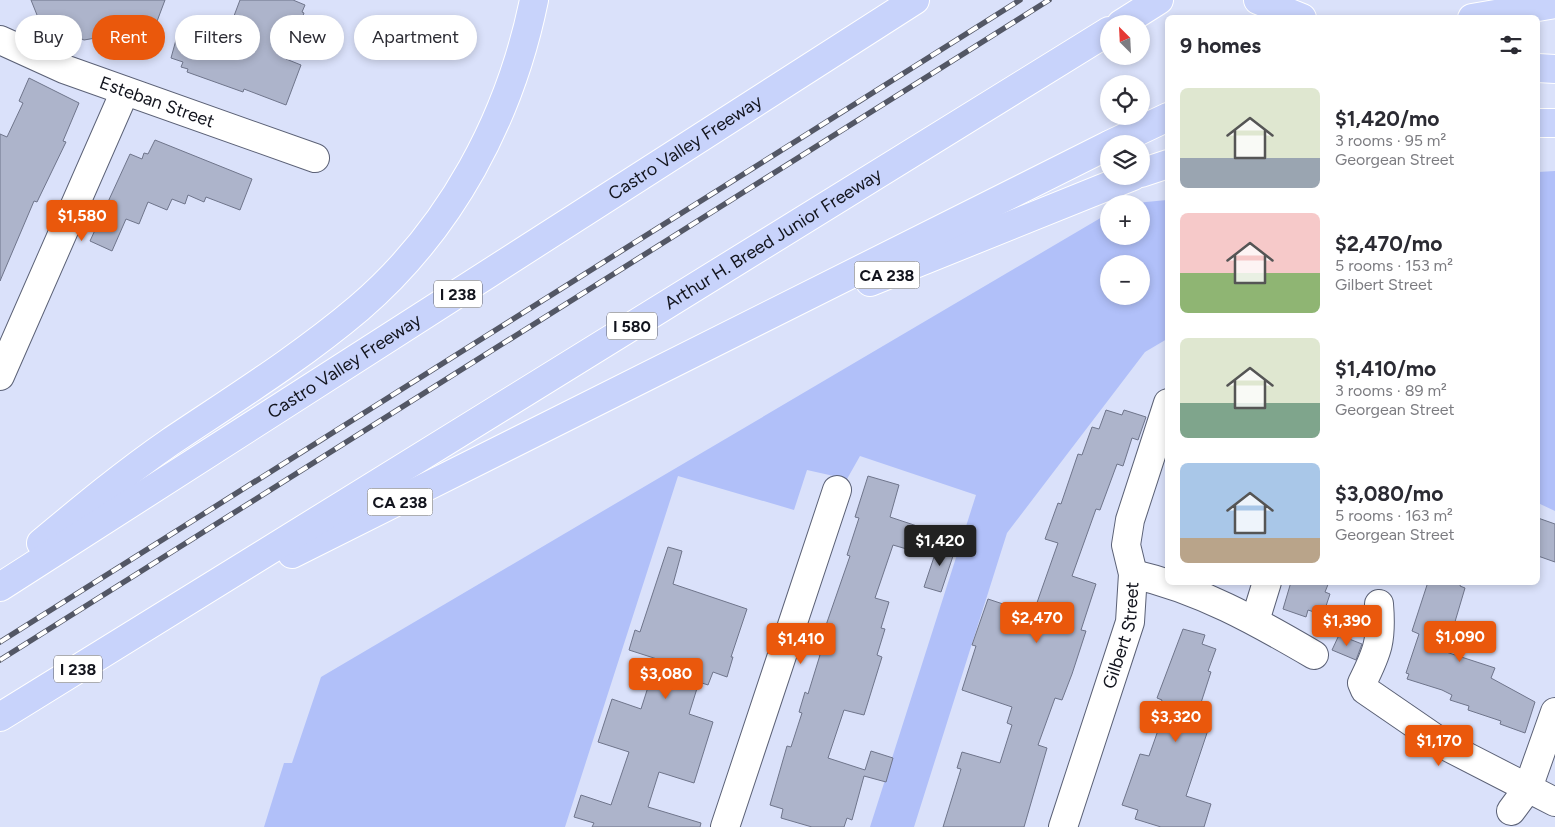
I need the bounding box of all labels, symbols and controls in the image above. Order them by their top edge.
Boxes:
chip: Buy [15,15,82,60]
chip: Rent [92,15,165,60]
chip: Filters [175,15,260,60]
chip: New [270,15,344,60]
chip: Apartment [354,15,477,60]
north arrow [1100,15,1150,65]
map controls [1100,15,1150,305]
icon: filters [1497,31,1525,59]
text: 9 homes [1180,33,1261,58]
street label: Esteban Street [97,72,218,133]
button: locate [1100,75,1150,125]
street label: Castro Valley Freeway [604,90,767,205]
text: $1,420/mo [1335,106,1440,131]
icon: home [1220,108,1280,168]
text: 3 rooms · 95 m² [1335,131,1446,150]
button: layers [1100,135,1150,185]
text: Georgean Street [1335,150,1455,169]
street label: Arthur H. Breed Junior Freeway [660,163,886,314]
button: + [1100,195,1150,245]
pin: $1,580 [41,200,123,242]
text: $1,580 [57,206,107,225]
text: $2,470/mo [1335,231,1442,256]
icon: home [1220,233,1280,293]
button: − [1100,255,1150,305]
text: 5 rooms · 153 m² [1335,256,1453,275]
road number: CA 238 [854,262,920,288]
text: Gilbert Street [1335,275,1433,294]
road number: I 238 [434,280,482,308]
street label: Castro Valley Freeway [263,308,426,424]
road number: I 580 [607,312,657,340]
text: $1,410/mo [1335,356,1436,381]
icon: home [1220,358,1280,418]
text: 3 rooms · 89 m² [1335,381,1447,400]
text: Georgean Street [1335,400,1455,419]
text: $3,080/mo [1335,481,1443,506]
icon: home [1220,483,1280,543]
road number: CA 238 [368,488,432,516]
text: 5 rooms · 163 m² [1335,506,1453,525]
pin: $1,420 [899,524,981,567]
text: Georgean Street [1335,525,1455,544]
text: $1,420 [915,531,965,550]
street label: Gilbert Street [1098,581,1144,692]
pin: $2,470 [996,602,1078,644]
pin: $1,390 [1306,604,1388,647]
text: $2,470 [1011,608,1063,627]
text: $1,390 [1323,611,1371,630]
pin: $1,090 [1419,620,1501,663]
pin: $1,410 [760,622,842,665]
text: $1,090 [1435,627,1485,646]
text: $1,410 [778,629,824,648]
road number: I 238 [54,656,102,682]
pin: $3,080 [625,658,707,700]
text: $3,080 [640,664,692,683]
pin: $3,320 [1135,700,1217,743]
text: $3,320 [1151,707,1201,726]
pin: $1,170 [1398,724,1480,767]
text: $1,170 [1416,731,1462,750]

